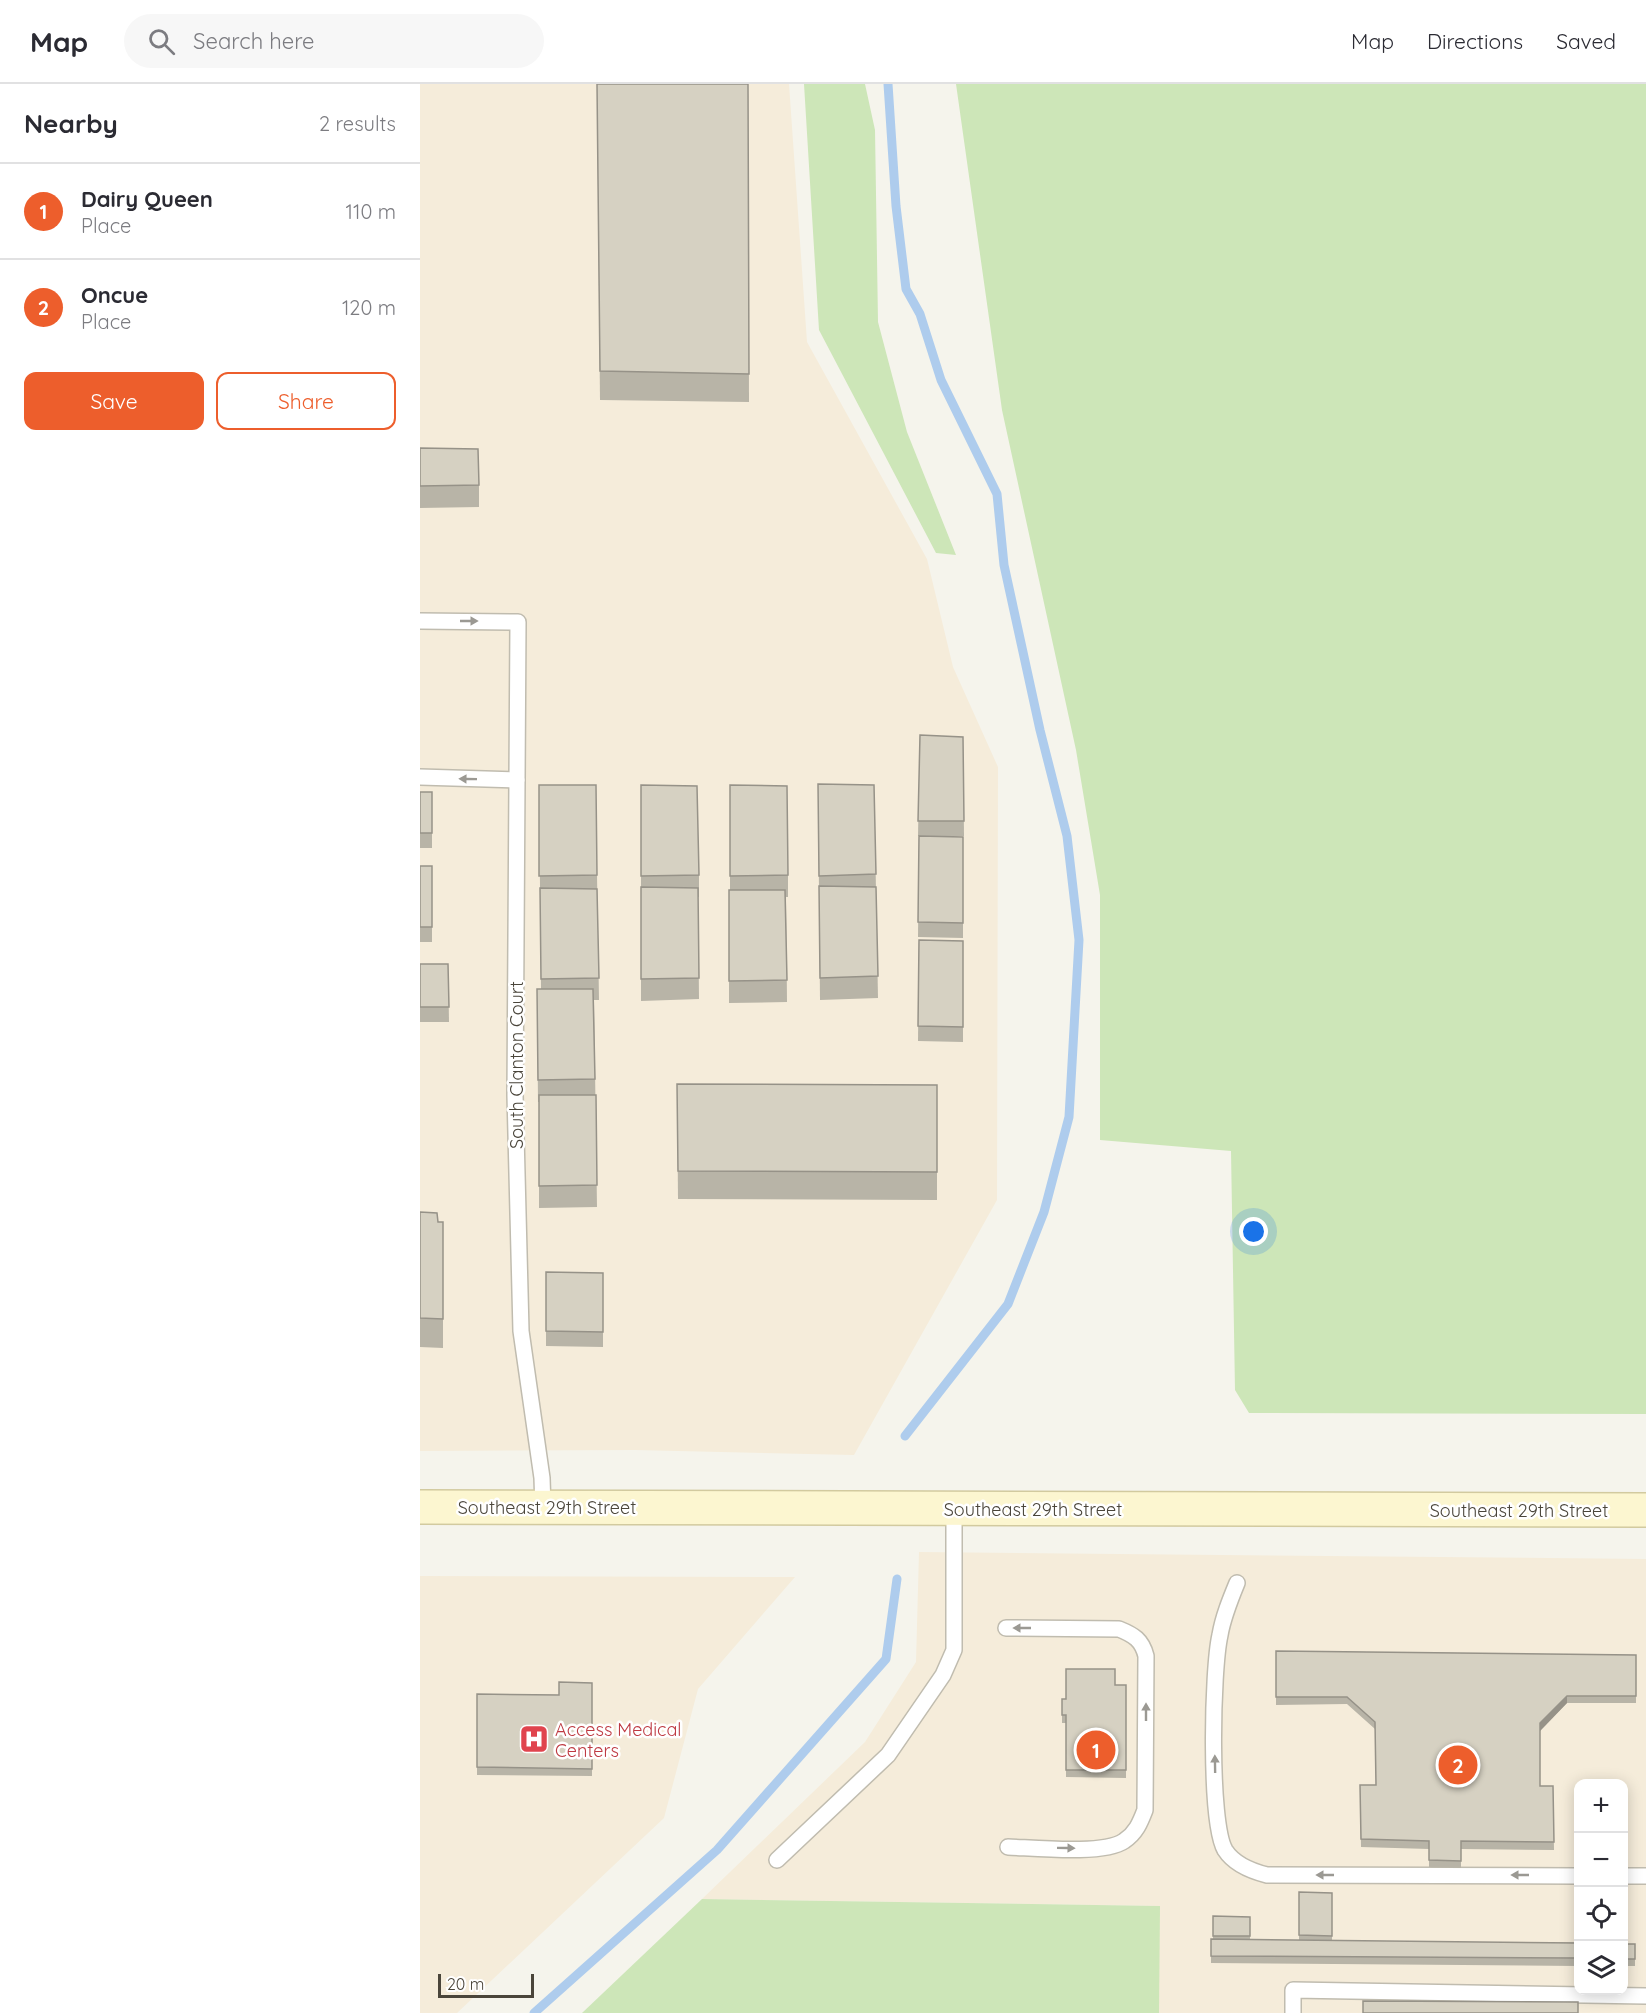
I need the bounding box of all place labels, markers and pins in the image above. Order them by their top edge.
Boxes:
place label: Access Medical Centers [555,1718,681,1762]
hospital icon: Access Medical Centers [518,1723,550,1755]
pin: 1 [1076,1728,1116,1772]
pin: 2 [1438,1742,1478,1788]

